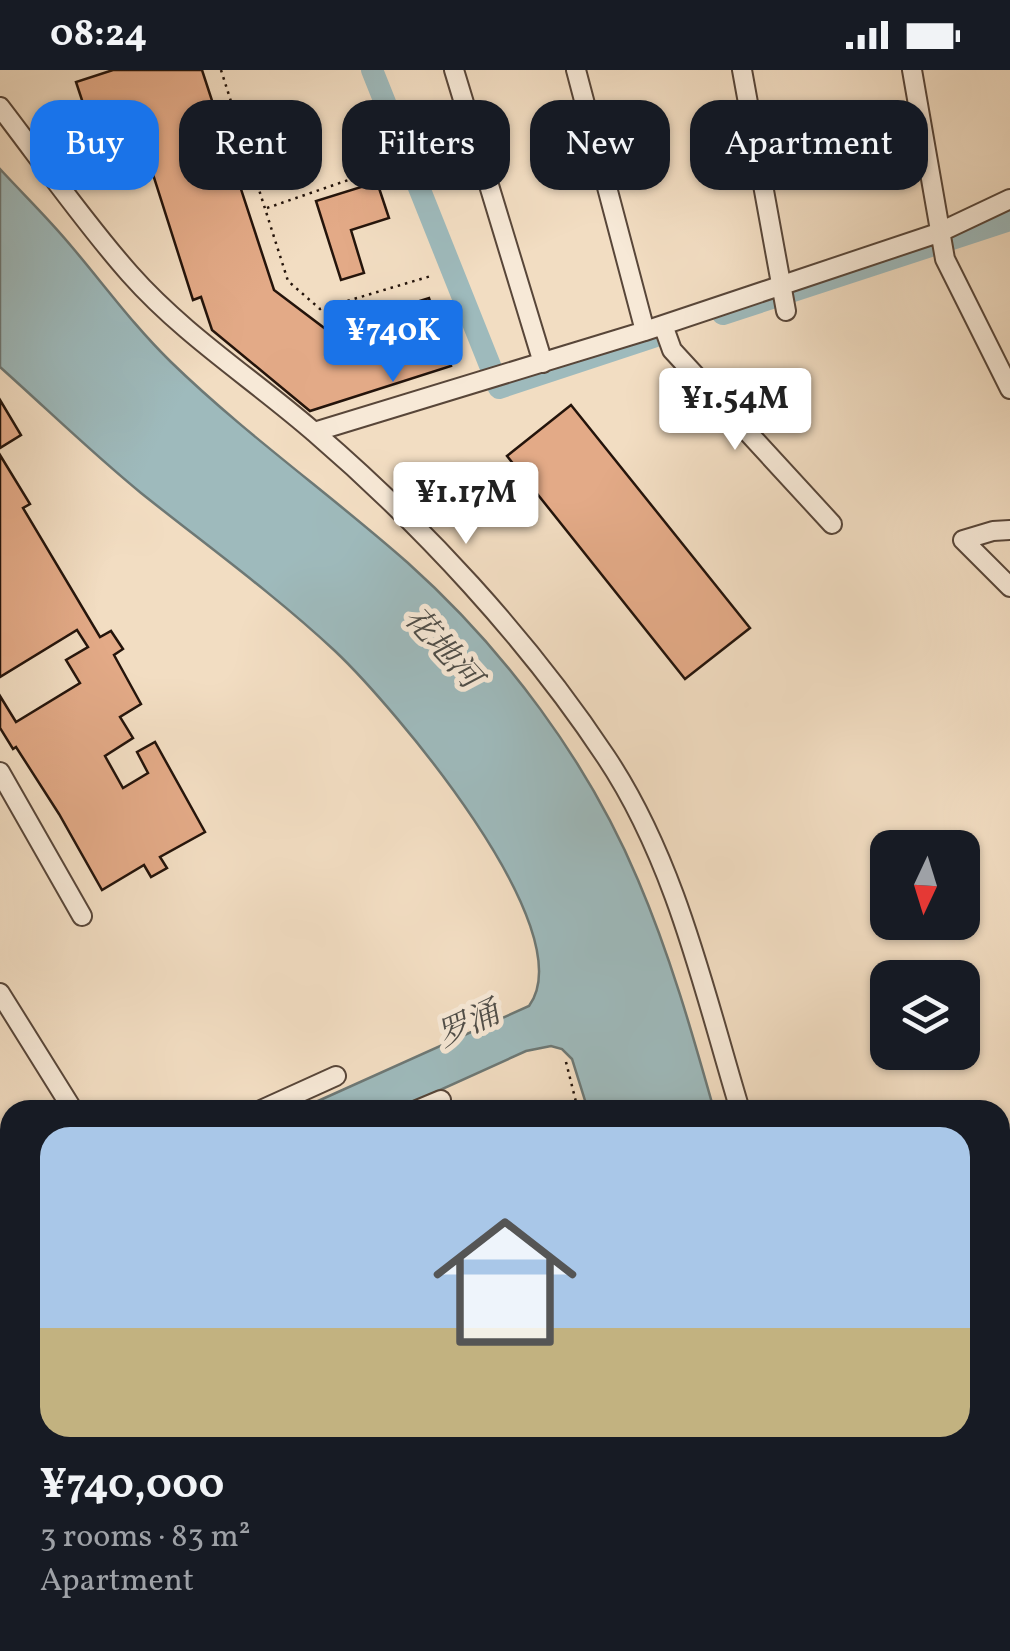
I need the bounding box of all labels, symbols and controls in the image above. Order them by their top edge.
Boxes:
text: 08:24 [50,9,147,62]
chip: Buy [30,100,159,190]
chip: Rent [179,100,322,190]
chip: Filters [342,100,510,190]
chip: New [530,100,670,190]
chip: Apartment [690,100,928,190]
pin: ¥740K [323,300,463,385]
text: ¥740K [346,310,440,354]
pin: ¥1.54M [654,368,816,453]
text: ¥1.54M [681,378,789,422]
pin: ¥1.17M [385,462,547,547]
text: ¥1.17M [415,472,517,516]
water label: 花地河 [393,599,493,703]
north arrow [870,830,980,940]
map controls [870,830,980,1070]
button: layers [870,960,980,1070]
water label: 罗涌 [431,991,511,1059]
icon: home [415,1192,595,1372]
text: ¥740,000 [40,1457,224,1516]
text: 3 rooms · 83 m² [40,1516,251,1560]
text: Apartment [40,1560,194,1604]

